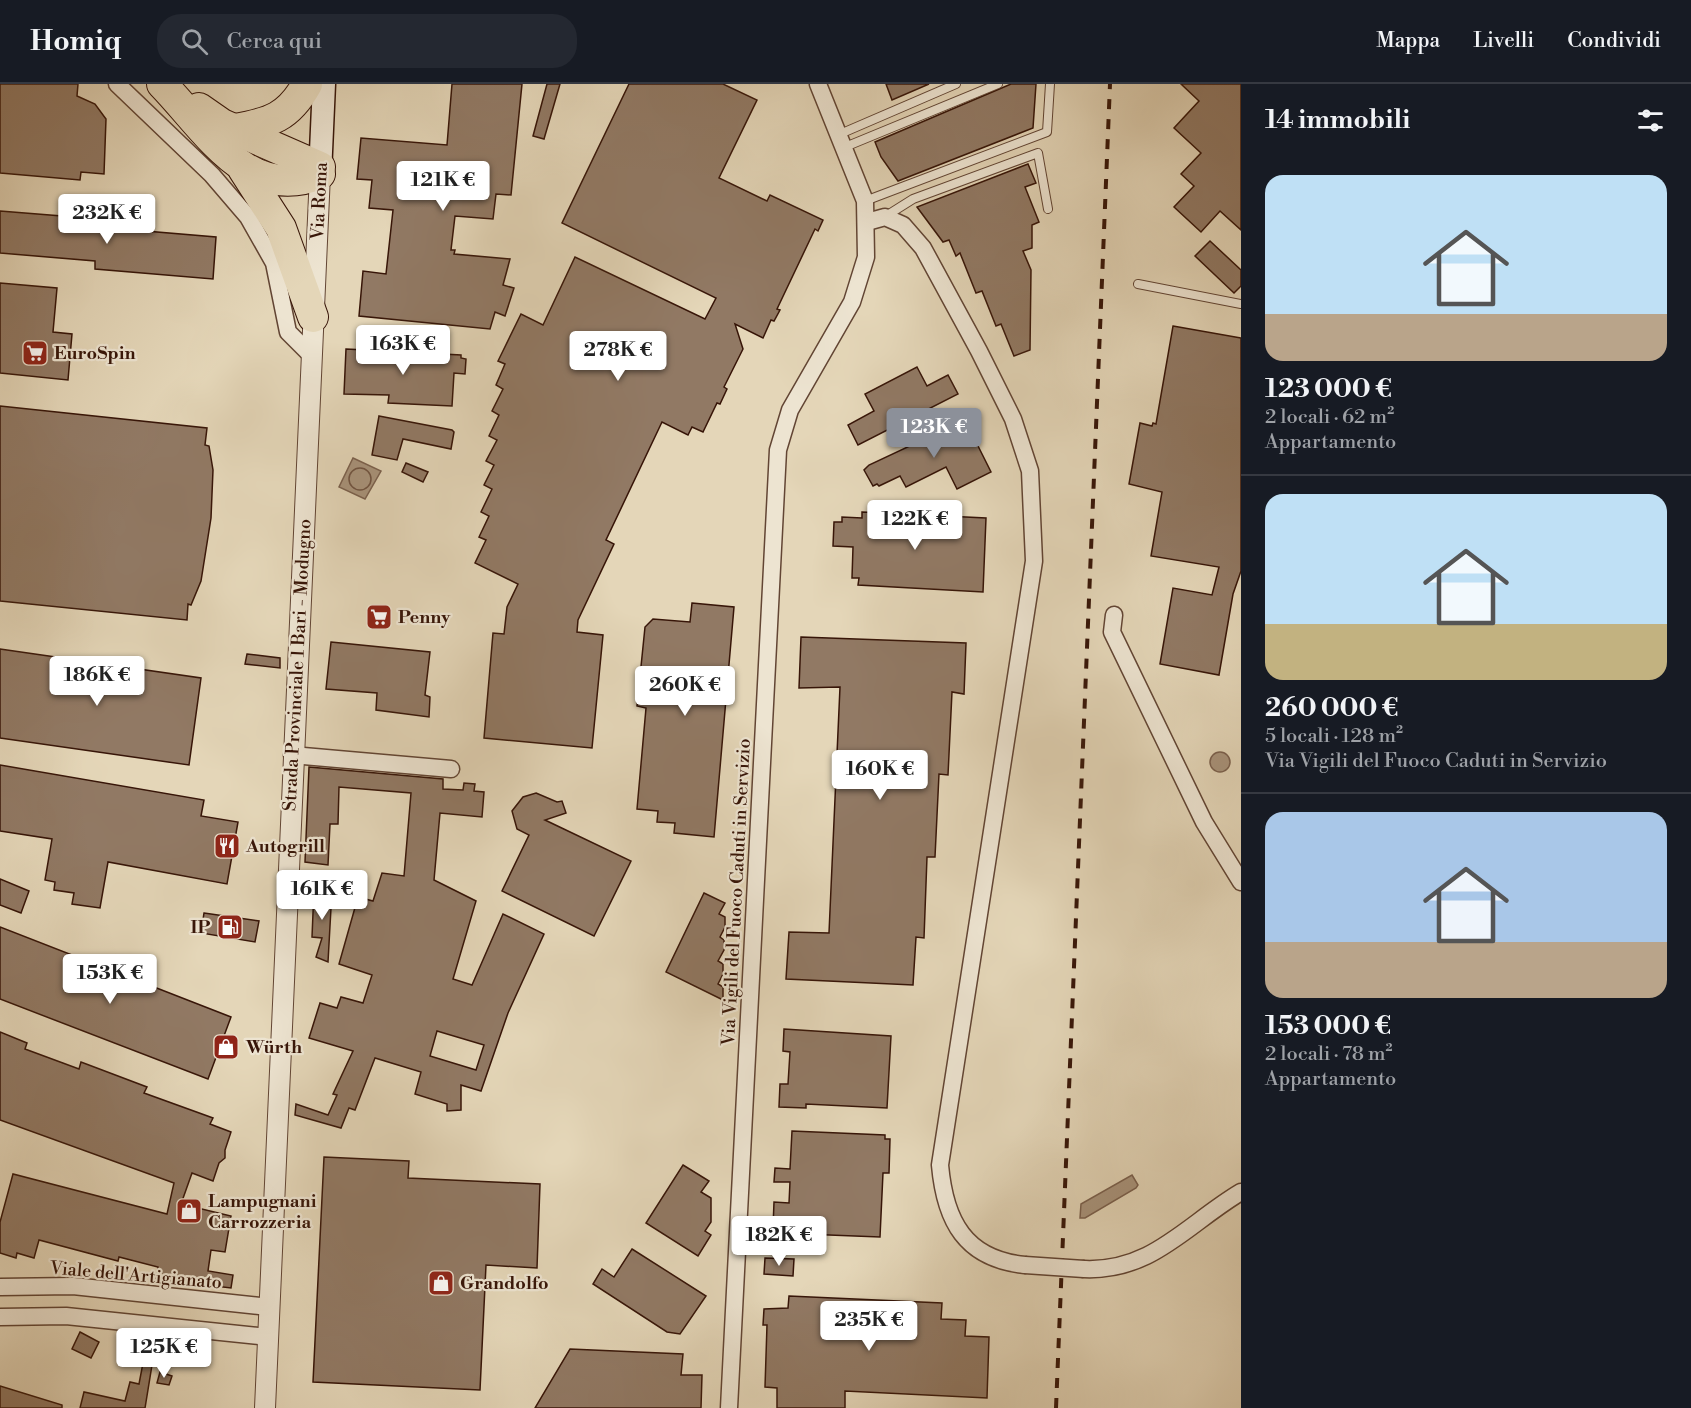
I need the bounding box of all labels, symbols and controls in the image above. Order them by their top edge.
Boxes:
search box [157,14,577,68]
text: Homiq [30,24,121,59]
icon: search [178,25,211,58]
text: Cerca qui [226,28,322,55]
text: Mappa [1376,28,1440,54]
text: Livelli [1473,28,1534,54]
text: Condividi [1567,28,1661,54]
text: 14 immobili [1265,104,1410,136]
icon: filters [1634,104,1667,137]
street label: Via Roma [306,161,333,242]
pin: 121K € [394,161,492,212]
text: 121K € [411,168,475,193]
pin: 232K € [58,194,156,245]
text: 232K € [72,201,142,226]
icon: home [1412,214,1520,322]
pin: 163K € [354,325,452,376]
pin: 278K € [569,331,667,382]
text: 163K € [370,332,436,357]
supermarket icon: EuroSpin [20,338,50,368]
text: 278K € [584,338,653,363]
place label: EuroSpin [54,342,136,365]
text: 123 000 € [1265,373,1392,405]
text: 2 locali · 62 m² [1265,405,1394,430]
pin: 123K € [885,408,983,459]
text: 123K € [901,415,967,440]
text: Appartamento [1265,430,1396,455]
pin: 122K € [866,500,964,551]
text: 122K € [881,507,949,532]
street label: Strada Provinciale 1 Bari - Modugno [278,518,317,812]
icon: home [1412,533,1520,641]
supermarket icon: Penny [364,602,394,632]
place label: Penny [398,606,451,629]
pin: 186K € [48,656,146,707]
text: 186K € [63,663,131,688]
pin: 260K € [636,666,734,717]
text: 260K € [649,673,721,698]
text: 260 000 € [1265,692,1398,724]
text: 5 locali · 128 m² [1265,724,1403,749]
street label: Via Vigili del Fuoco Caduti in Servizio [717,738,756,1047]
text: Via Vigili del Fuoco Caduti in Servizio [1265,749,1607,774]
pin: 160K € [831,750,929,801]
text: 160K € [846,757,914,782]
restaurant icon: Autogrill [212,831,242,861]
place label: Autogrill [245,835,325,858]
icon: home [1412,851,1520,959]
pin: 161K € [273,870,371,921]
text: 161K € [291,877,353,902]
fuel station icon: IP [215,912,245,942]
place label: IP [190,916,210,939]
pin: 153K € [61,954,159,1005]
text: 153K € [77,961,143,986]
text: 153 000 € [1265,1010,1391,1042]
shop icon: Würth [211,1032,241,1062]
place label: Würth [245,1036,302,1059]
text: 2 locali · 78 m² [1265,1042,1393,1067]
text: Appartamento [1265,1067,1396,1092]
place label: Lampugnani Carrozzeria [208,1190,317,1234]
shop icon: Lampugnani Carrozzeria [174,1196,204,1226]
pin: 182K € [730,1216,828,1267]
text: 182K € [746,1223,812,1248]
street label: Viale dell'Artigianato [48,1256,223,1294]
shop icon: Grandolfo [426,1268,456,1298]
place label: Grandolfo [460,1272,549,1295]
pin: 235K € [820,1301,918,1352]
text: 235K € [834,1308,904,1333]
pin: 125K € [115,1328,213,1379]
text: 125K € [130,1335,198,1360]

